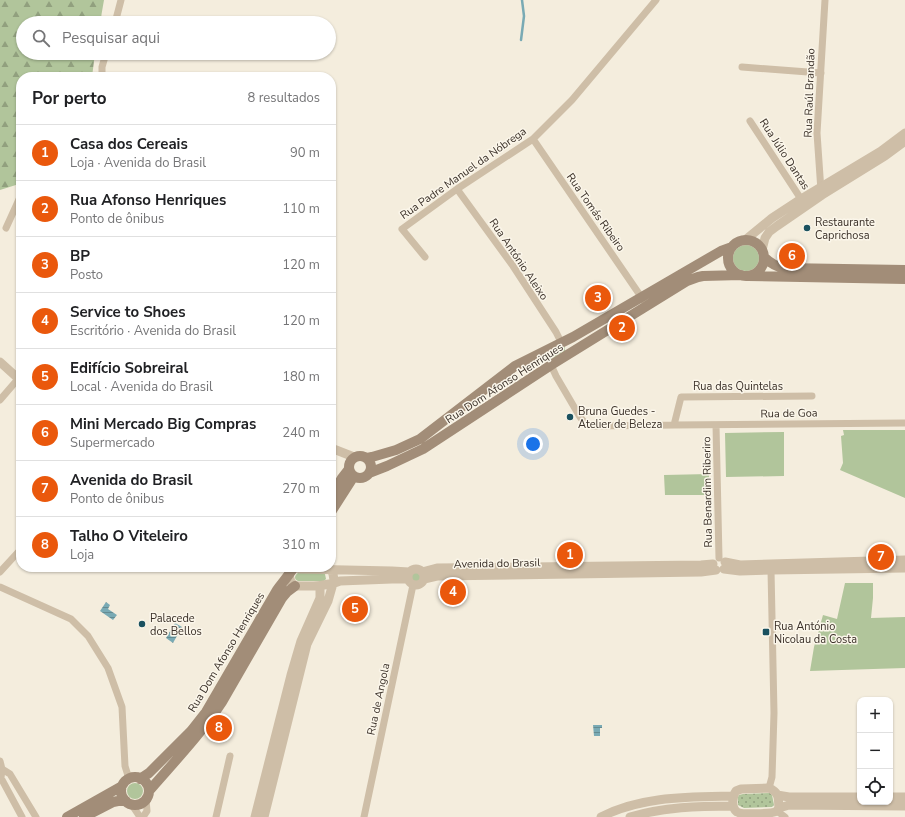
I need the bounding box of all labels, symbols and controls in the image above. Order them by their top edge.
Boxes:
search box [16,16,336,60]
icon: search [30,27,52,49]
text: Pesquisar aqui [62,28,160,48]
street label: Rua Raúl Brandão [800,48,819,138]
text: Por perto [32,87,107,110]
text: 8 resultados [248,89,320,107]
street label: Rua Júlio Dantas [756,116,813,193]
street label: Rua Padre Manuel da Nóbrega [397,124,530,223]
text: Casa dos Cereais [70,134,188,154]
text: 1 [41,144,49,162]
text: 90 m [290,144,320,162]
text: Loja · Avenida do Brasil [70,154,206,172]
street label: Rua Tomás Ribeiro [563,170,628,254]
text: Rua Afonso Henriques [70,190,226,210]
text: 2 [41,200,49,218]
text: 110 m [282,200,320,218]
text: Ponto de ônibus [70,210,164,228]
street label: Rua António Aleixo [486,215,552,303]
place label: Restaurante Caprichosa [815,215,875,243]
marker: Restaurante Caprichosa [802,223,812,233]
pin: 6 [779,241,805,271]
text: BP [70,246,90,266]
text: 3 [41,256,49,274]
text: 120 m [282,256,320,274]
text: Posto [70,266,103,284]
pin: 3 [585,283,611,313]
text: Service to Shoes [70,302,185,322]
text: 4 [41,312,49,330]
text: 120 m [282,312,320,330]
pin: 2 [609,313,635,343]
text: Escritório · Avenida do Brasil [70,322,236,340]
street label: Rua Dom Afonso Henriques [443,340,566,427]
text: Edifício Sobreiral [70,358,188,378]
text: 5 [41,368,49,386]
text: 180 m [282,368,320,386]
text: Local · Avenida do Brasil [70,378,213,396]
street label: Rua das Quintelas [693,379,783,394]
place label: Bruna Guedes - Atelier de Beleza [578,404,662,432]
street label: Rua de Goa [760,405,818,421]
marker: Bruna Guedes - Atelier de Beleza [565,412,575,422]
text: Mini Mercado Big Compras [70,414,256,434]
text: 6 [41,424,49,442]
text: 240 m [282,424,320,442]
text: Supermercado [70,434,155,452]
your location [523,434,543,454]
street label: Rua Benardim Riberiro [699,436,716,548]
text: Avenida do Brasil [70,470,192,490]
text: 7 [41,480,49,498]
text: 270 m [282,480,320,498]
text: Ponto de ônibus [70,490,164,508]
text: Talho O Viteleiro [70,526,188,546]
text: 8 [41,536,49,554]
text: 310 m [282,536,320,554]
pin: 1 [557,540,583,570]
pin: 7 [868,542,894,572]
text: Loja [70,546,94,564]
street label: Avenida do Brasil [454,555,541,572]
pin: 4 [440,577,466,607]
street label: Rua Dom Afonso Henriques [185,589,268,715]
pin: 5 [342,594,368,624]
place label: Palacede dos Bellos [150,611,202,639]
marker: Palacede dos Bellos [137,619,147,629]
place label: Rua António Nicolau da Costa [774,619,857,647]
marker: Rua António Nicolau da Costa [761,627,771,637]
street label: Rua de Angola [364,662,393,736]
map controls [857,697,893,805]
button: + [857,697,893,733]
pin: 8 [206,713,232,743]
button: − [857,733,893,769]
button: locate [857,769,893,805]

